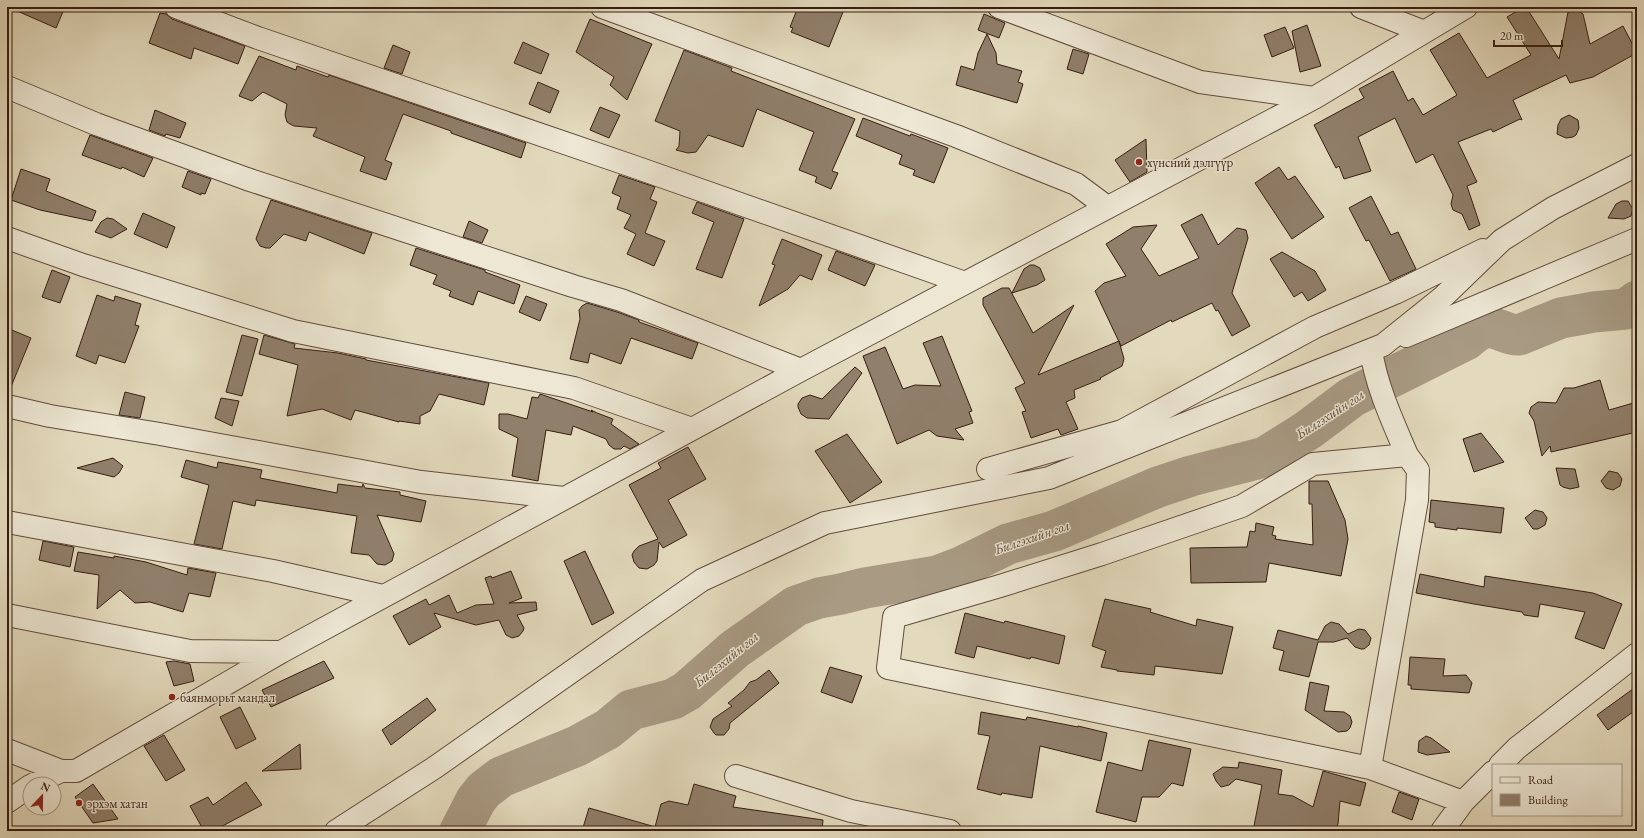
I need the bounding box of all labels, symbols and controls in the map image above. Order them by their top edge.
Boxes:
scale bar [1494,22,1562,48]
text: 20 m [1500,28,1524,44]
place label: хүнсний дэлгүүр [1147,154,1233,171]
marker: хүнсний дэлгүүр [1134,157,1144,167]
water label: Билгэхийн гол [1291,385,1368,443]
water label: Билгэхийн гол [991,516,1072,559]
water label: Билгэхийн гол [689,627,762,691]
place label: баянморьт мандал [180,689,275,706]
marker: баянморьт мандал [167,692,177,702]
legend [1492,764,1622,816]
text: Road [1528,772,1554,788]
north arrow [22,776,62,816]
text: N [39,779,53,795]
text: Building [1528,792,1569,808]
place label: эрхэм хатан [87,795,148,812]
marker: эрхэм хатан [74,798,84,808]

